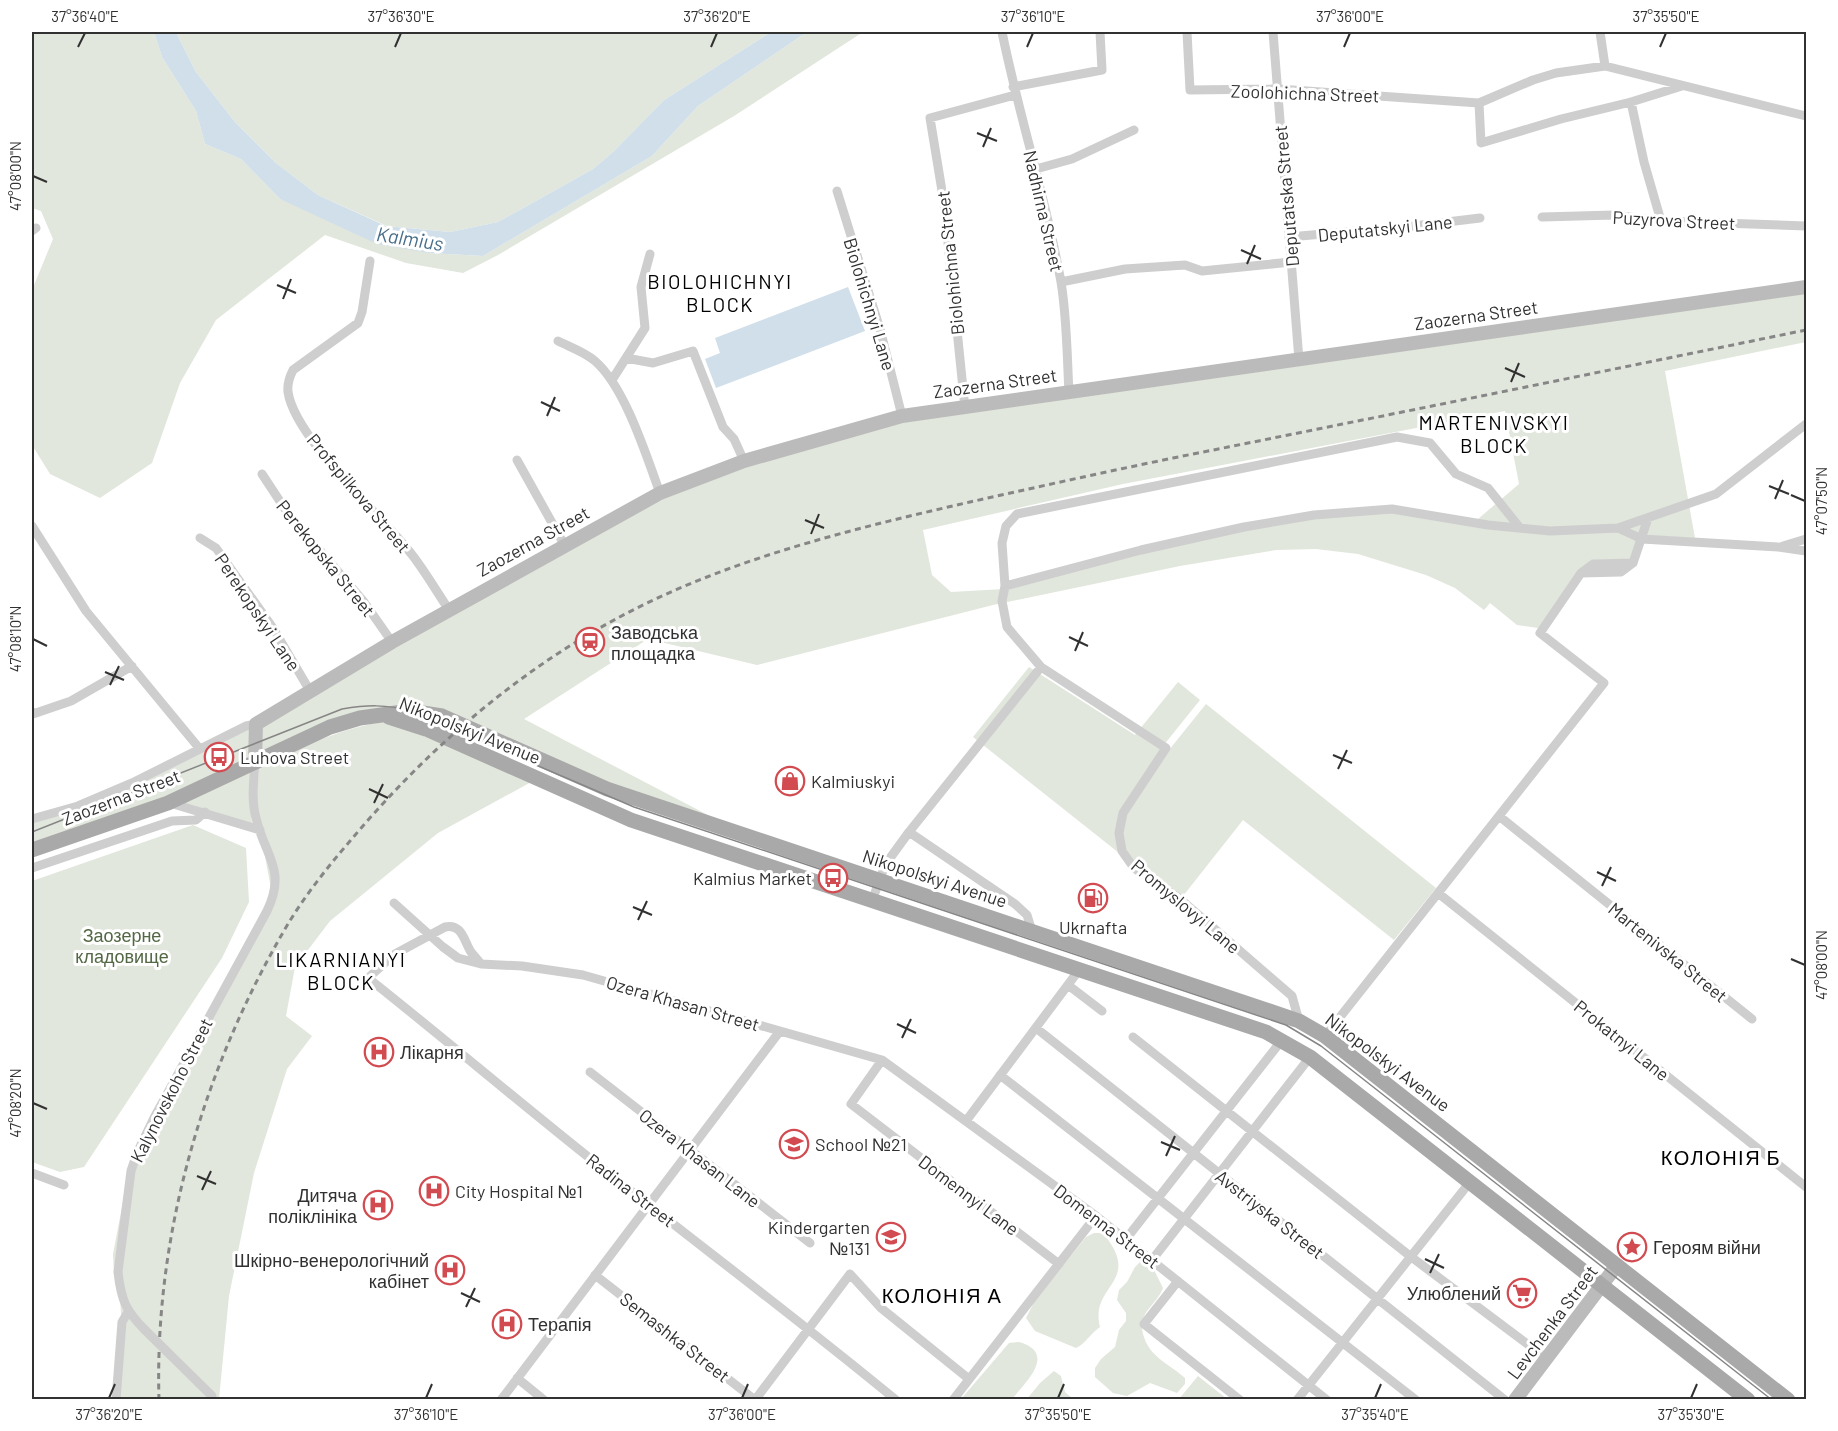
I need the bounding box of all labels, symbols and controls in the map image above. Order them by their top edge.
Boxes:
text: 37°36'40"E [51,7,119,25]
text: 37°36'30"E [367,7,435,25]
text: 37°36'20"E [683,7,751,25]
text: 37°36'10"E [1001,7,1065,25]
text: 37°36'00"E [1316,7,1384,25]
text: 37°35'50"E [1632,7,1700,25]
street label: Zoolohichna Street [1230,79,1380,107]
street label: Deputatska Street [1269,124,1303,268]
text: 47°08'00"N [6,141,24,211]
street label: Nadhirna Street [1019,148,1069,274]
street label: Biolohichna Street [932,190,968,336]
street label: Puzyrova Street [1612,206,1736,234]
street label: Deputatskyi Lane [1317,210,1453,246]
water label: Kalmius [375,221,445,255]
street label: Biolohichnyi Lane [839,235,901,373]
district label: BIOLOHICHNYI BLOCK [647,269,793,316]
street label: Zaozerna Street [1413,295,1539,335]
street label: Zaozerna Street [932,363,1058,403]
district label: MARTENIVSKYI BLOCK [1419,410,1569,457]
street label: Profspilkova Street [303,429,415,557]
text: 47°07'50"N [1812,467,1830,535]
street label: Perekopska Street [272,495,380,621]
street label: Zaozerna Street [473,501,593,581]
street label: Perekopskyi Lane [211,549,305,675]
text: 47°08'10"N [6,606,24,672]
place label: Заводська площадка [611,621,699,664]
station icon: Заводська площадка [574,626,606,658]
street label: Nikopolskyi Avenue [396,692,544,768]
bus stop icon: Luhova Street [203,741,235,773]
place label: Luhova Street [240,746,349,768]
street label: Zaozerna Street [59,764,183,830]
shop icon: Kalmiuskyi [774,765,806,797]
place label: Kalmiuskyi [811,770,895,792]
street label: Nikopolskyi Avenue [860,844,1010,912]
street label: Promyslovyi Lane [1127,854,1245,958]
bus stop icon: Kalmius Market [817,862,849,894]
place label: Kalmius Market [693,867,812,889]
fuel station icon: Ukrnafta [1077,882,1109,914]
street label: Martenivska Street [1604,897,1732,1007]
place label: Ukrnafta [1059,916,1127,938]
park label: Заозерне кладовище [75,924,169,967]
text: 47°08'00"N [1812,930,1830,1000]
district label: LIKARNIANYI BLOCK [275,947,407,994]
street label: Ozera Khasan Street [604,971,762,1035]
street label: Prokatnyi Lane [1570,995,1674,1085]
street label: Nikopolskyi Avenue [1321,1008,1455,1116]
street label: Kalynovskoho Street [125,1014,217,1166]
hospital icon: Лікарня [363,1036,395,1068]
place label: Лікарня [400,1041,464,1063]
text: 47°08'20"N [6,1068,24,1138]
street label: Ozera Khasan Lane [635,1104,765,1212]
school or university icon: School №21 [778,1128,810,1160]
place label: School №21 [815,1133,907,1155]
district label: КОЛОНІЯ Б [1661,1145,1781,1169]
street label: Radina Street [582,1149,680,1231]
street label: Domennyi Lane [915,1150,1023,1240]
street label: Avstriyska Street [1211,1165,1329,1263]
hospital icon: City Hospital №1 [418,1175,450,1207]
street label: Domenna Street [1050,1179,1164,1273]
place label: City Hospital №1 [455,1180,583,1202]
place label: Дитяча поліклініка [268,1184,358,1227]
hospital icon: Дитяча поліклініка [362,1189,394,1221]
place label: Kindergarten №131 [768,1216,870,1259]
school or university icon: Kindergarten №131 [875,1221,907,1253]
place icon: Героям війни [1616,1231,1648,1263]
place label: Героям війни [1653,1236,1761,1258]
place label: Шкірно-венерологічний кабінет [234,1249,429,1292]
hospital icon: Шкірно-венерологічний кабінет [434,1254,466,1286]
street label: Levchenka Street [1502,1261,1602,1383]
supermarket icon: Улюблений [1506,1277,1538,1309]
place label: Улюблений [1407,1282,1501,1304]
district label: КОЛОНІЯ А [882,1283,1002,1307]
street label: Semashka Street [616,1287,734,1387]
hospital icon: Терапія [491,1308,523,1340]
place label: Терапія [528,1313,592,1335]
text: 37°36'20"E [75,1405,143,1423]
text: 37°36'10"E [394,1405,458,1423]
text: 37°36'00"E [708,1405,776,1423]
text: 37°35'50"E [1024,1405,1092,1423]
text: 37°35'40"E [1341,1405,1409,1423]
text: 37°35'30"E [1657,1405,1725,1423]

